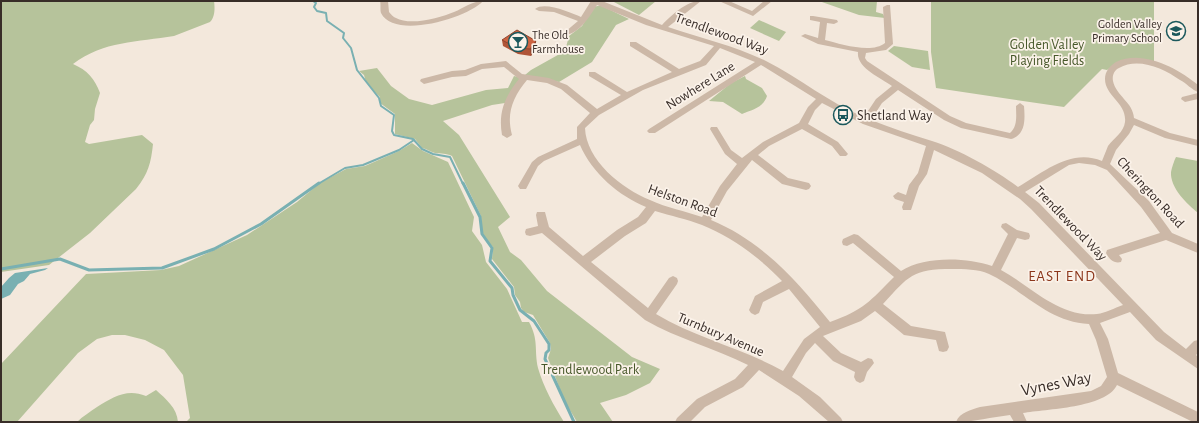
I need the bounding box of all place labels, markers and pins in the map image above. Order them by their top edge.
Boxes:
place label: Golden Valley Primary School [1092,18,1162,45]
school or university icon: Golden Valley Primary School [1165,20,1187,42]
place label: The Old Farmhouse [532,29,584,55]
bar icon: The Old Farmhouse [507,31,529,53]
bus stop icon: Shetland Way [832,104,854,126]
place label: Shetland Way [857,109,932,123]

